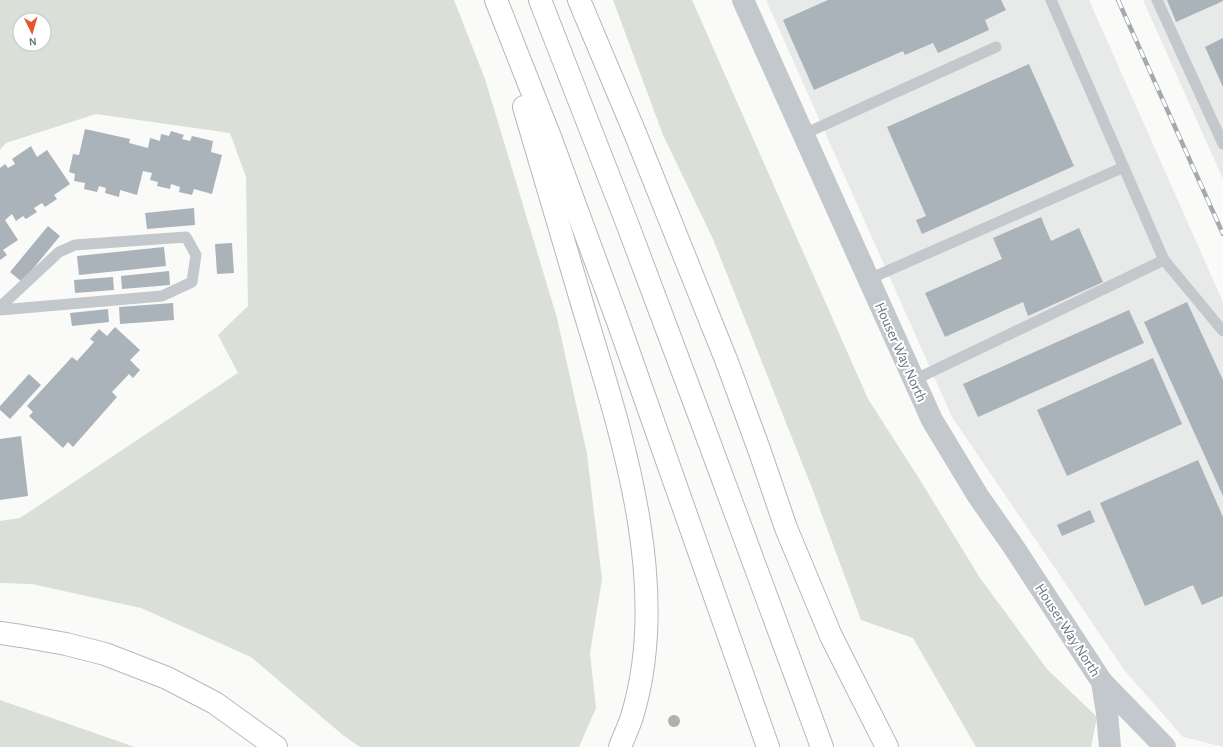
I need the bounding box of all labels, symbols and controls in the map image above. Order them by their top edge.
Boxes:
north arrow [12,12,52,52]
text: N [29,36,37,47]
street label: Houser Way North [872,300,929,404]
street label: Houser Way North [1032,581,1103,679]

